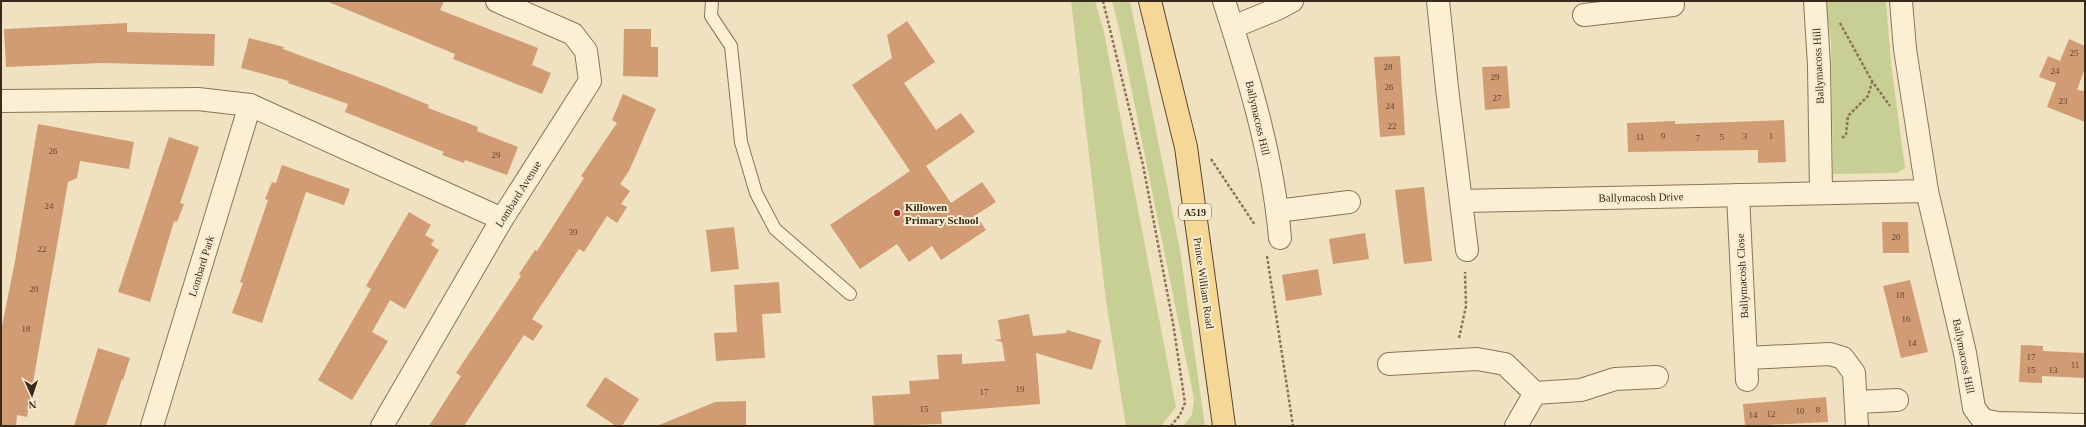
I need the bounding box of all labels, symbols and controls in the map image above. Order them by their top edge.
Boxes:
street label: Ballymacoss Hill [1810,28,1826,104]
house number: 25 [2070,48,2079,58]
house number: 28 [1384,62,1393,72]
house number: 24 [2051,66,2060,76]
house number: 29 [1491,72,1500,82]
street label: Ballymacoss Hill [1244,80,1272,156]
house number: 26 [1385,82,1394,92]
house number: 27 [1493,93,1502,103]
house number: 23 [2059,96,2068,106]
house number: 24 [1386,101,1395,111]
house number: 22 [1388,121,1397,131]
house number: 9 [1661,131,1666,141]
house number: 3 [1743,131,1748,141]
house number: 1 [1769,131,1773,141]
house number: 11 [1636,132,1644,142]
house number: 5 [1720,132,1725,142]
house number: 7 [1696,133,1701,143]
house number: 26 [49,146,58,156]
house number: 29 [492,150,501,160]
street label: Lombard Avenue [493,159,543,229]
street label: Ballymacosh Drive [1598,190,1684,204]
house number: 24 [45,201,54,211]
place label: Killowen Primary School [905,201,979,226]
road number: A519 [1179,204,1211,220]
marker: Killowen Primary School [892,208,902,218]
house number: 39 [569,227,578,237]
house number: 20 [1892,232,1901,242]
street label: Ballymacosh Close [1734,233,1750,319]
street label: Lombard Park [186,234,216,298]
street label: Prince William Road [1192,236,1216,330]
house number: 22 [38,244,47,254]
house number: 20 [30,284,39,294]
house number: 18 [1896,290,1905,300]
house number: 16 [1902,314,1911,324]
street label: Ballymacoss Hill [1951,318,1977,394]
house number: 18 [22,324,31,334]
house number: 14 [1908,338,1917,348]
house number: 17 [2027,352,2036,362]
house number: 11 [2071,360,2079,370]
house number: 15 [2027,365,2036,375]
house number: 13 [2049,365,2058,375]
north arrow [12,375,52,415]
house number: 19 [1016,384,1025,394]
house number: 17 [980,387,989,397]
text: N [28,399,37,411]
house number: 15 [920,404,929,414]
house number: 8 [1816,405,1821,415]
house number: 10 [1796,406,1805,416]
house number: 12 [1767,409,1776,419]
house number: 14 [1749,410,1758,420]

